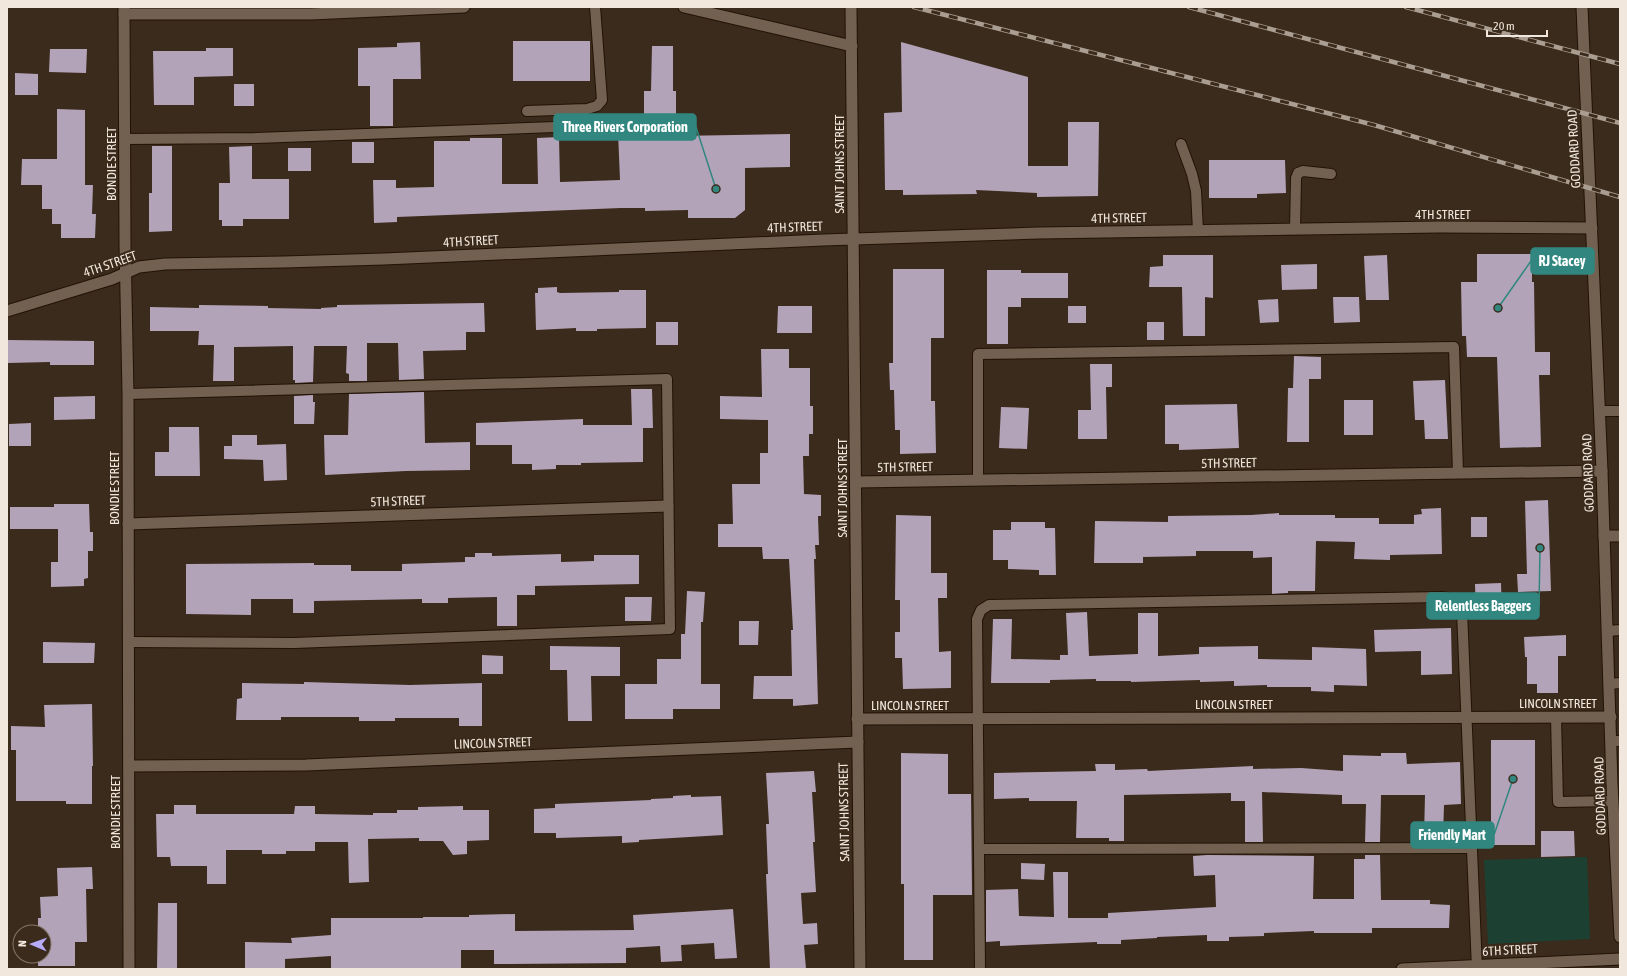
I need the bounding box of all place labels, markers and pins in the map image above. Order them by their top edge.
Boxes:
callout: Three Rivers Corporation [554,114,696,140]
callout: RJ Stacey [1531,248,1594,274]
callout: Relentless Baggers [1427,593,1539,619]
callout: Friendly Mart [1411,822,1494,848]

